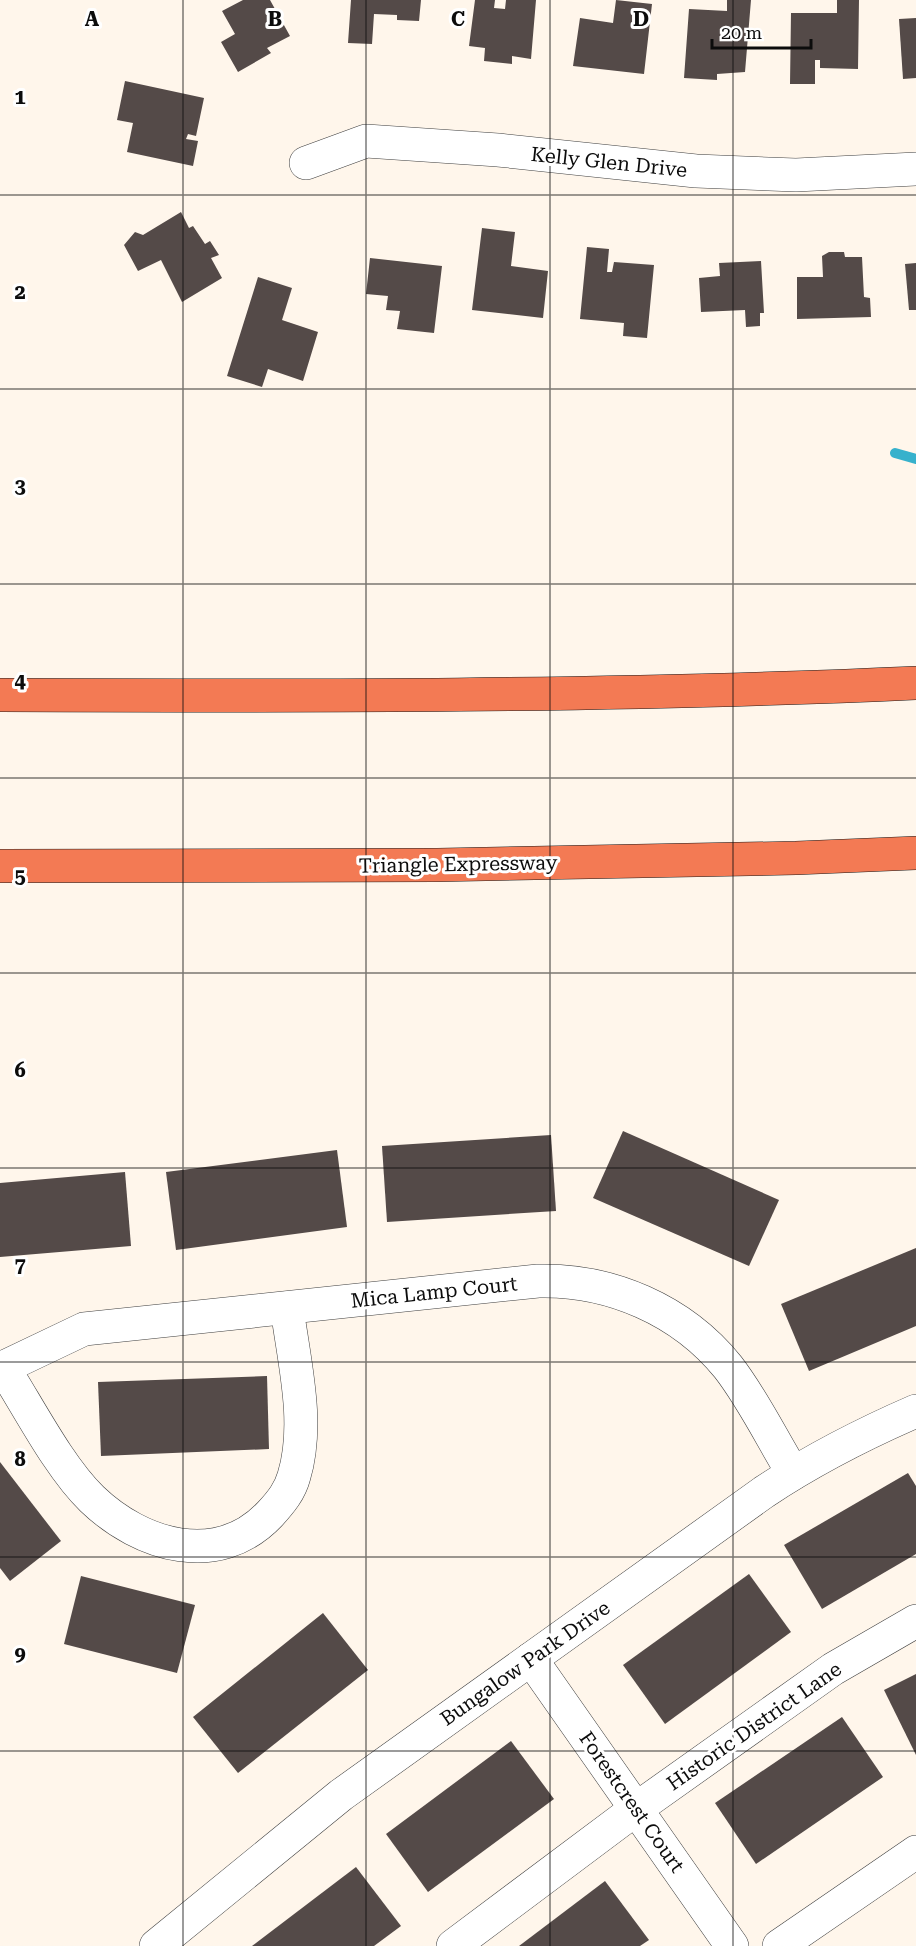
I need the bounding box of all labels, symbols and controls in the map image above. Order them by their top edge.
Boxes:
text: A [85,7,100,31]
text: B [268,7,282,31]
text: C [451,7,465,31]
text: D [633,7,649,31]
scale bar [712,12,811,50]
text: 20 m [721,22,762,43]
text: 1 [14,85,26,109]
street label: Kelly Glen Drive [530,142,688,182]
text: 2 [14,280,26,304]
text: 3 [14,474,26,498]
text: 4 [14,669,26,693]
street label: Triangle Expressway [358,850,558,878]
text: 5 [14,864,26,888]
text: 6 [14,1058,26,1082]
text: 7 [14,1253,26,1277]
street label: Mica Lamp Court [349,1271,519,1313]
text: 8 [14,1447,26,1471]
street label: Bungalow Park Drive [436,1595,614,1731]
text: 9 [14,1642,26,1666]
street label: Historic District Lane [662,1657,846,1795]
street label: Forestcrest Court [574,1727,690,1878]

